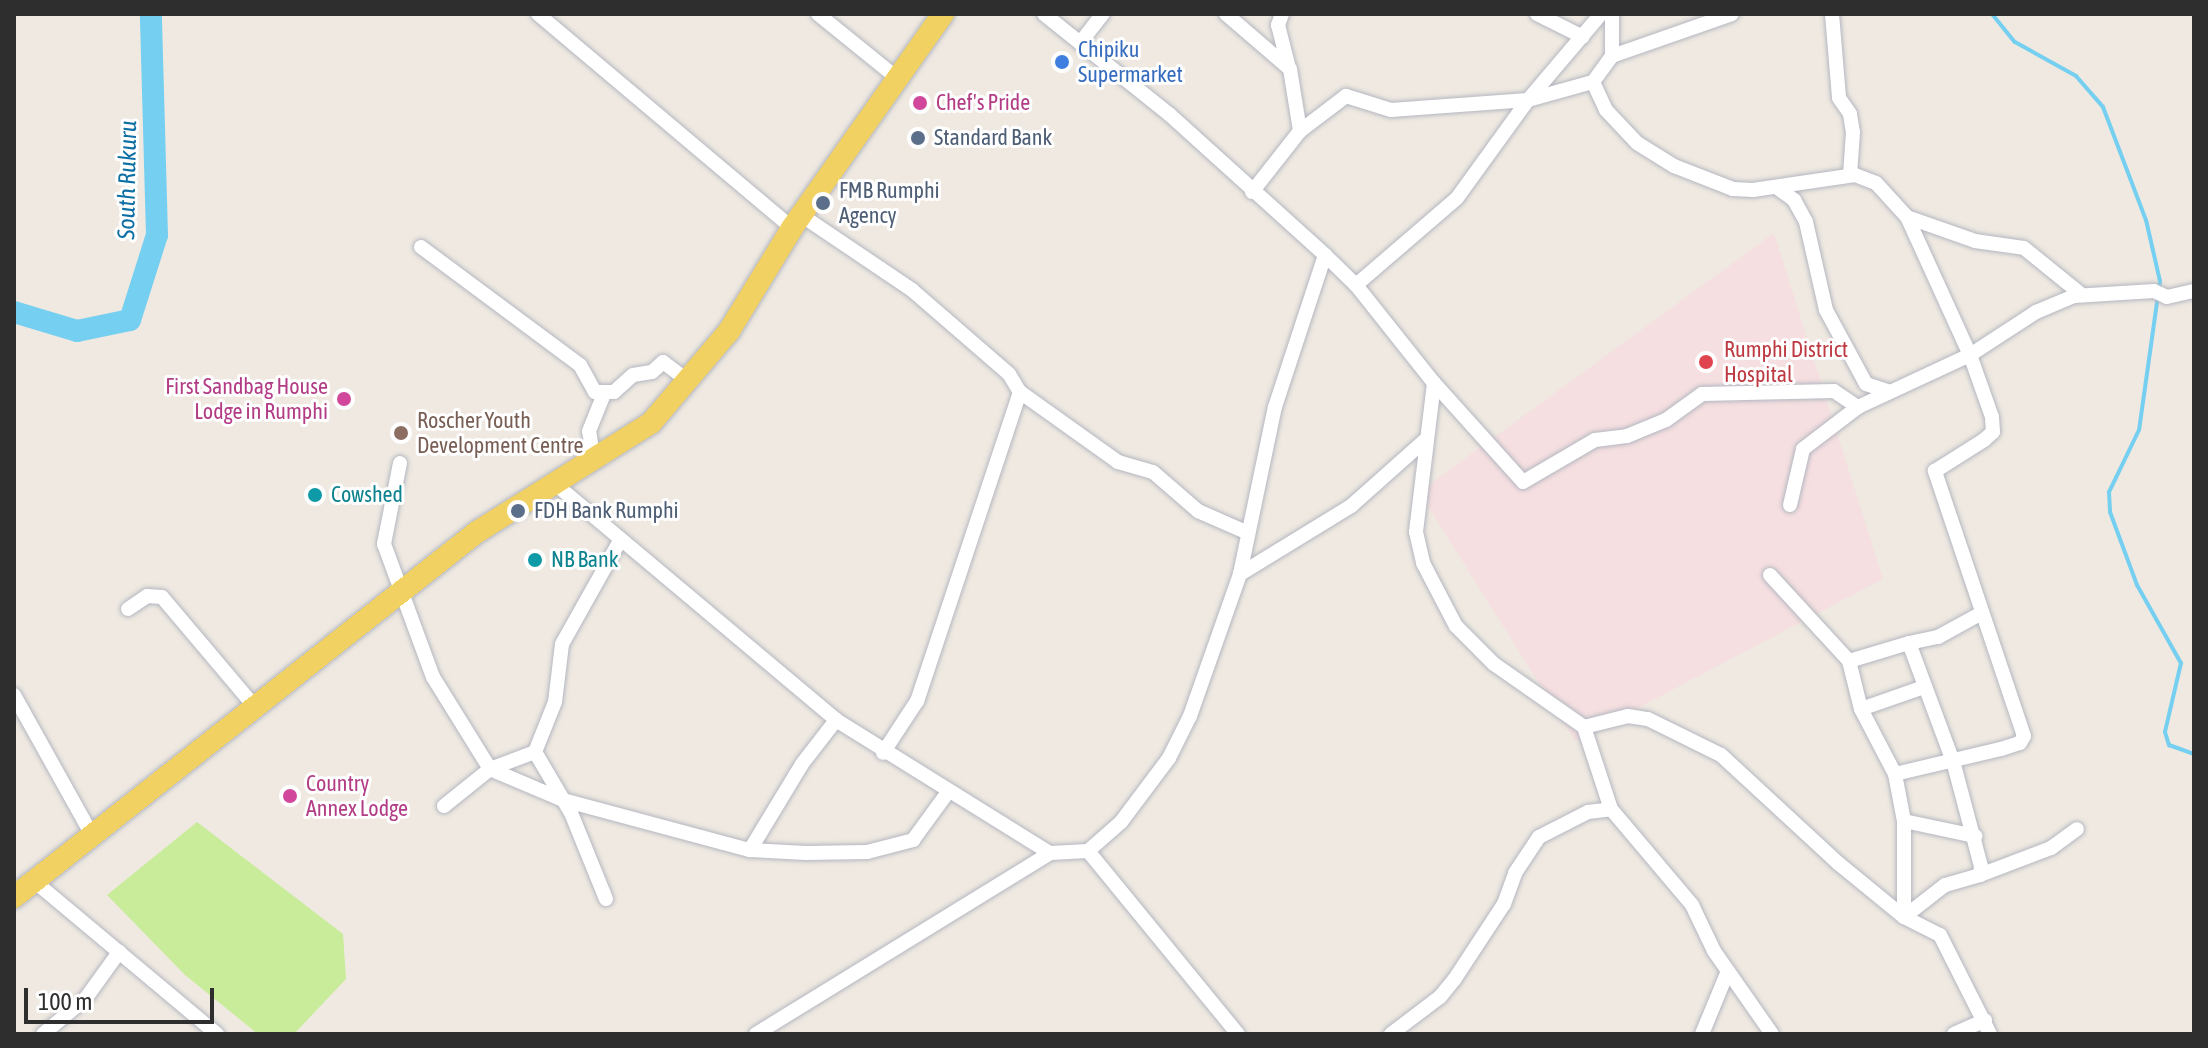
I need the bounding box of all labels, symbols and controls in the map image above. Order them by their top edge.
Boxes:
place label: Chipiku Supermarket [1078,36,1183,88]
marker: Chipiku Supermarket [1053,53,1071,71]
place label: Chef's Pride [936,90,1030,116]
marker: Chef's Pride [911,94,929,112]
water label: South Rukuru [112,120,142,240]
place label: Standard Bank [934,125,1052,151]
marker: Standard Bank [909,129,927,147]
place label: FMB Rumphi Agency [839,177,940,228]
marker: FMB Rumphi Agency [814,194,832,212]
place label: Rumphi District Hospital [1724,336,1848,388]
marker: Rumphi District Hospital [1695,351,1717,373]
place label: First Sandbag House Lodge in Rumphi [165,373,328,424]
marker: First Sandbag House Lodge in Rumphi [335,390,353,408]
place label: Roscher Youth Development Centre [417,407,584,458]
marker: Roscher Youth Development Centre [392,424,410,442]
place label: Cowshed [331,482,403,508]
marker: Cowshed [306,486,324,504]
place label: FDH Bank Rumphi [534,498,679,524]
marker: FDH Bank Rumphi [509,502,527,520]
place label: NB Bank [551,547,618,573]
marker: NB Bank [526,551,544,569]
place label: Country Annex Lodge [306,770,408,822]
marker: Country Annex Lodge [281,787,299,805]
scale bar [28,972,218,1022]
text: 100 m [38,988,92,1015]

